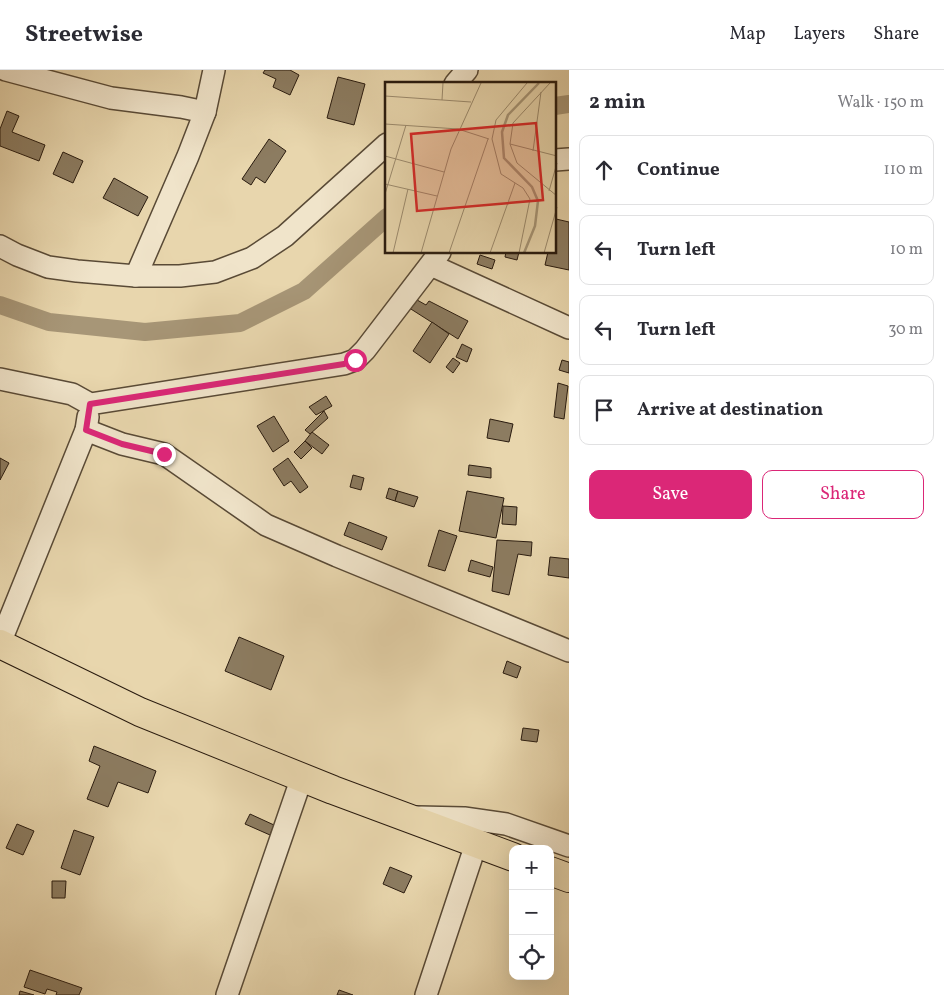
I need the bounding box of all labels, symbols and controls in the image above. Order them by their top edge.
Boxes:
text: Streetwise [25,18,143,52]
text: Map [729,22,765,47]
text: Layers [793,22,845,47]
text: Share [873,22,919,47]
inset map [385,82,556,254]
text: 2 min [589,88,646,117]
text: Walk · 150 m [838,92,924,114]
icon: ahead [590,156,618,184]
text: Continue [637,157,720,183]
text: 110 m [884,159,923,181]
icon: left [590,236,618,264]
text: Turn left [637,237,716,263]
text: 10 m [890,239,923,261]
icon: left [590,316,618,344]
text: Turn left [637,317,716,343]
text: 30 m [888,319,923,341]
route start [344,349,367,372]
icon: arrive [590,396,618,424]
text: Arrive at destination [637,397,823,423]
route end [153,443,176,466]
button: Save [589,470,752,519]
button: Share [762,470,924,519]
map controls [509,845,554,980]
button: + [509,845,554,890]
button: − [509,890,554,935]
button: locate [509,935,554,980]

